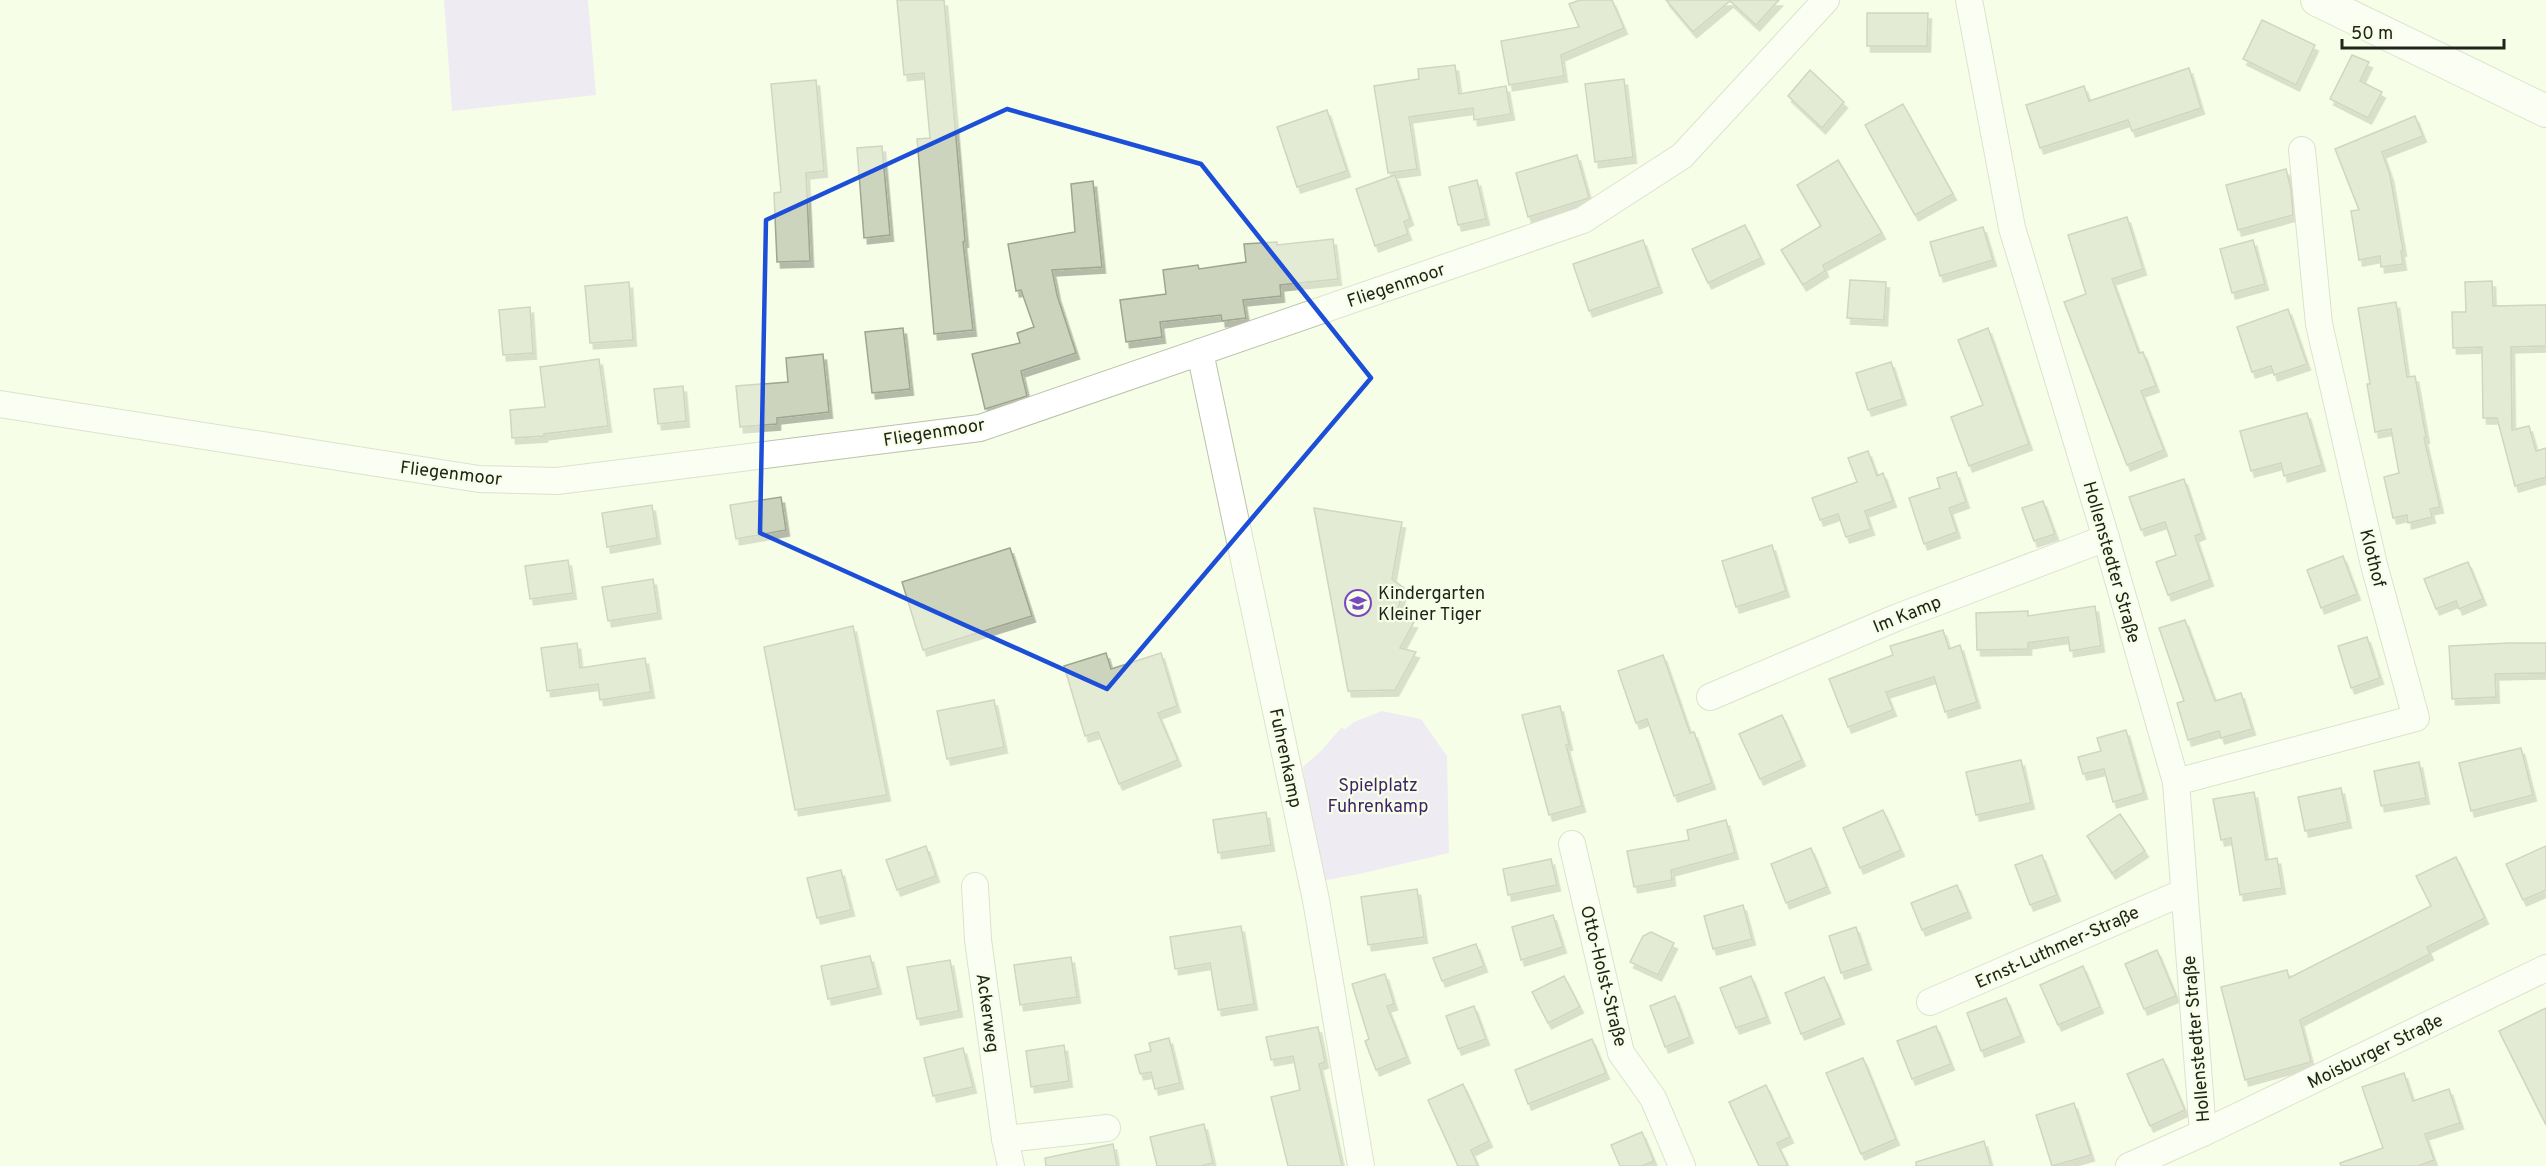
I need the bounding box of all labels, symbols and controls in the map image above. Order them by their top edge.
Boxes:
scale bar [2342,12,2504,50]
text: 50 m [2351,23,2393,46]
street label: Fliegenmoor [1344,259,1449,314]
street label: Fliegenmoor [882,414,987,453]
street label: Fliegenmoor [399,457,503,492]
street label: Hollenstedter Straße [2076,479,2145,646]
street label: Klothof [2353,527,2390,590]
place label: Kindergarten Kleiner Tiger [1378,583,1485,627]
school or university icon: Kindergarten Kleiner Tiger [1343,588,1373,618]
street label: Im Kamp [1870,591,1945,639]
street label: Fuhrenkamp [1263,707,1306,810]
park label: Spielplatz Fuhrenkamp [1328,775,1429,819]
street label: Ernst-Luthmer-Straße [1972,902,2143,995]
street label: Otto-Holst-Straße [1574,903,1631,1049]
street label: Hollenstedter Straße [2179,955,2216,1123]
street label: Ackerweg [970,972,1003,1054]
street label: Moisburger Straße [2304,1010,2447,1095]

